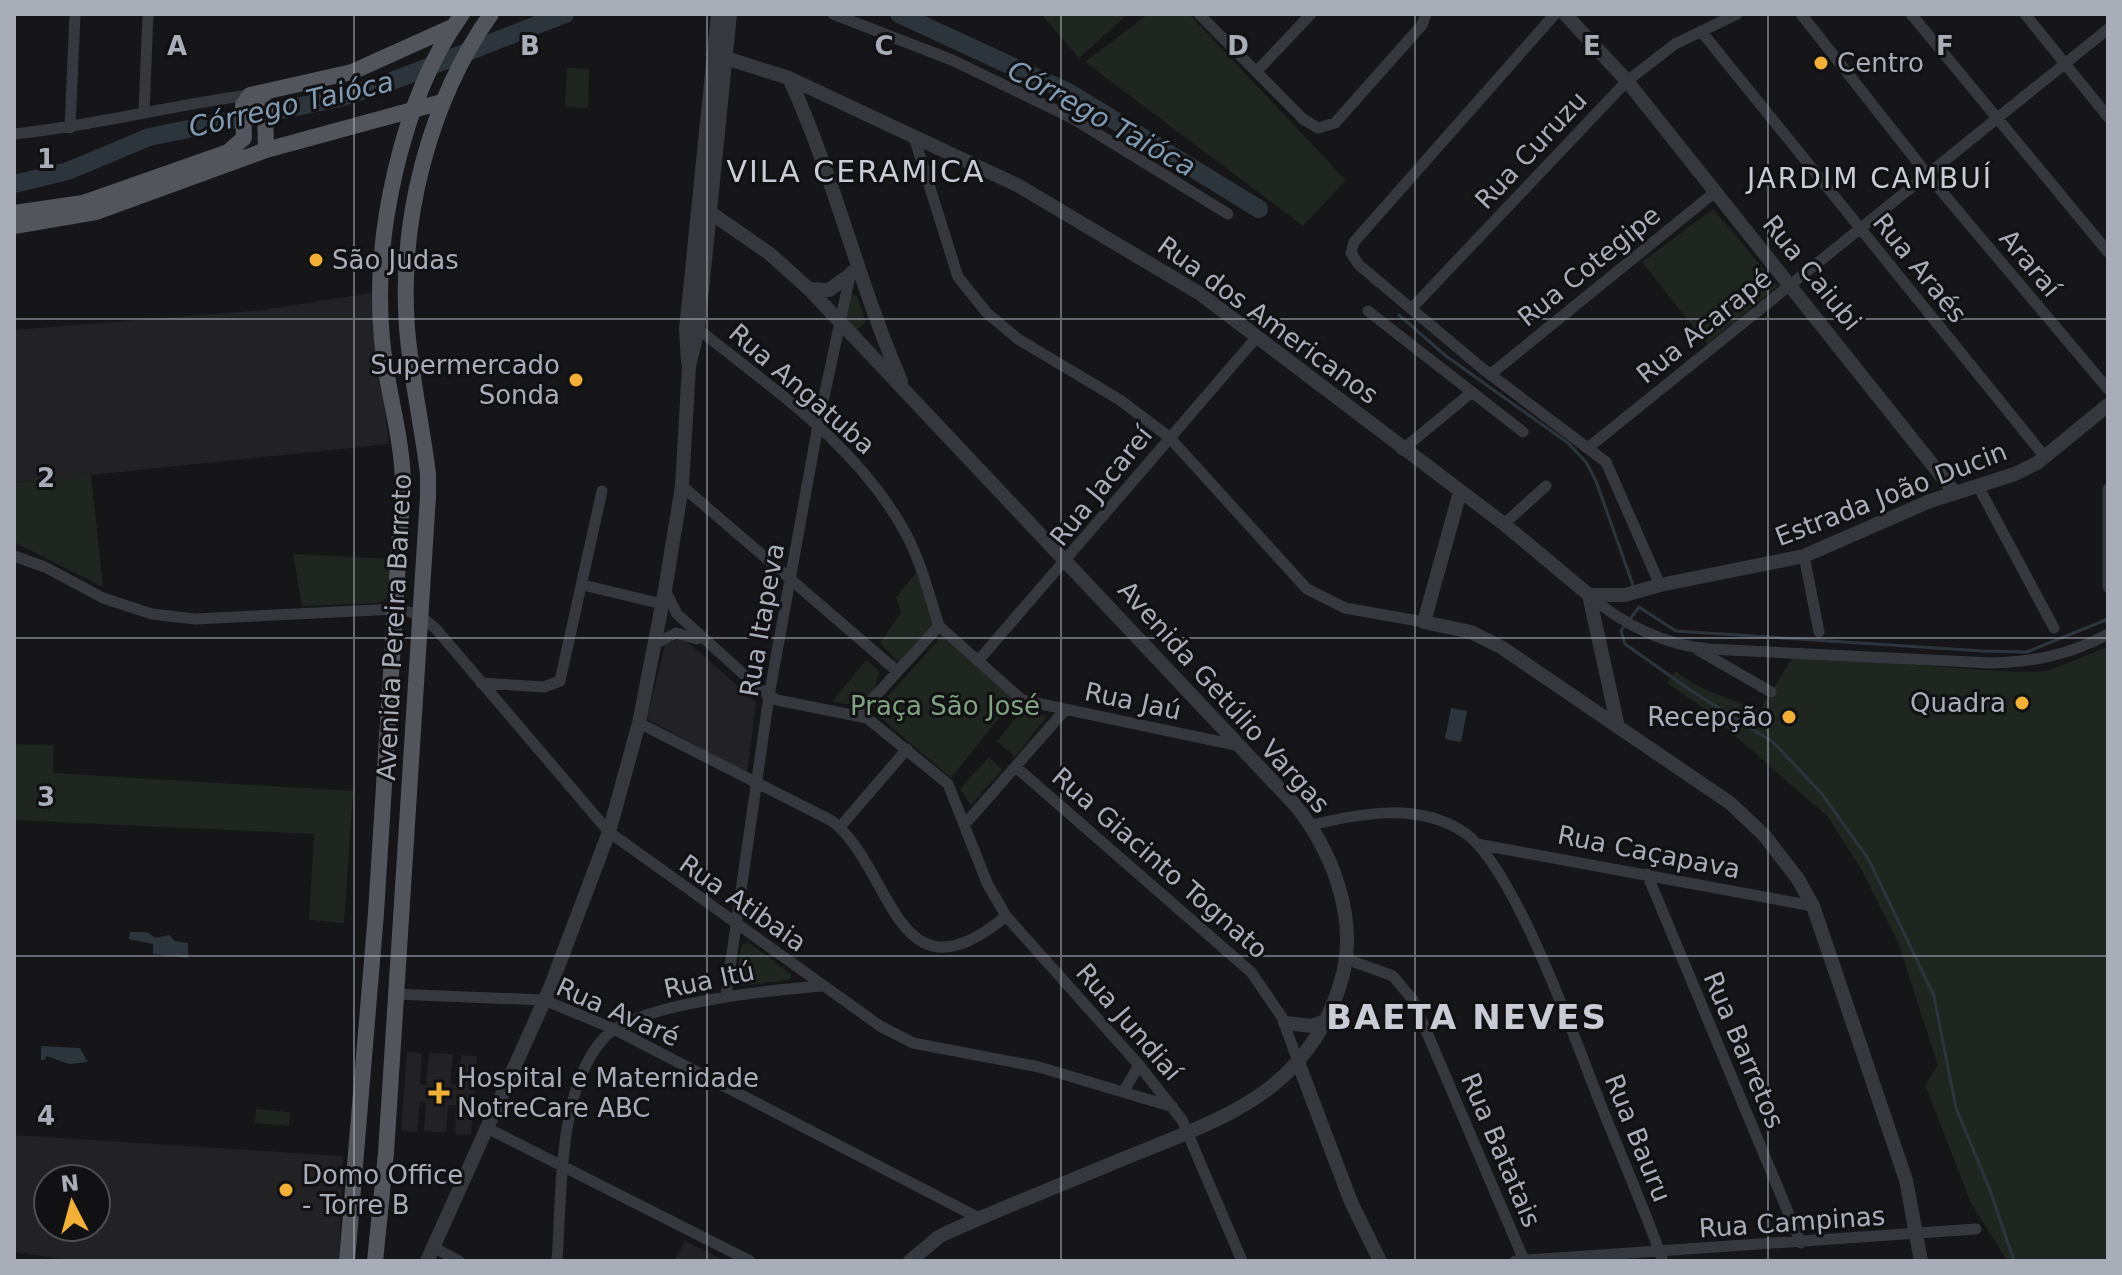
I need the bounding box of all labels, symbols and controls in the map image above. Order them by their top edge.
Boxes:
text: A [167,31,187,61]
text: B [520,31,540,61]
text: C [874,31,894,61]
text: D [1227,31,1249,61]
text: E [1583,31,1601,61]
text: F [1936,31,1954,61]
place label: Centro [1837,48,1924,78]
water label: Córrego Taióca [1002,53,1201,184]
marker: Centro [1812,54,1830,72]
water label: Córrego Taióca [185,65,397,144]
street label: Rua Curuzu [1469,85,1593,215]
text: 1 [37,144,55,174]
district label: VILA CERAMICA [726,154,986,189]
district label: JARDIM CAMBUÍ [1745,161,1993,195]
street label: Rua Cotegipe [1512,200,1666,332]
street label: Rua Araés [1867,207,1973,329]
street label: Rua Caiubi [1757,210,1867,336]
street label: Araraí [1993,223,2067,303]
street label: Rua dos Americanos [1152,230,1384,410]
place label: São Judas [332,245,459,275]
marker: São Judas [307,251,325,269]
street label: Rua Acarapé [1631,263,1777,389]
street label: Rua Angatuba [723,318,881,460]
place label: Supermercado Sonda [370,350,560,410]
marker: Supermercado Sonda [567,371,585,389]
street label: Rua Jacareí [1044,420,1159,552]
street label: Estrada João Ducin [1771,436,2011,552]
text: 2 [37,463,55,493]
street label: Avenida Pereira Barreto [371,473,417,781]
street label: Rua Itapeva [734,541,790,699]
street label: Avenida Getúlio Vargas [1112,575,1336,819]
street label: Rua Jaú [1082,676,1184,726]
place label: Quadra [1910,688,2006,718]
park label: Praça São José [850,691,1040,721]
marker: Quadra [2013,694,2031,712]
place label: Recepção [1647,702,1773,732]
marker: Recepção [1780,708,1798,726]
street label: Rua Giacinto Tognato [1046,761,1274,965]
text: 3 [37,782,55,812]
street label: Rua Caçapava [1555,820,1743,884]
street label: Rua Atibaia [674,848,812,958]
street label: Rua Itú [661,956,757,1004]
street label: Rua Jundiaí [1070,957,1188,1087]
street label: Rua Barretos [1697,967,1791,1133]
street label: Rua Avaré [552,972,684,1052]
district label: BAETA NEVES [1326,997,1608,1037]
place label: Hospital e Maternidade NotreCare ABC [457,1063,759,1123]
street label: Rua Batatais [1455,1068,1547,1232]
street label: Rua Bauru [1599,1070,1677,1206]
marker: Hospital e Maternidade NotreCare ABC [428,1082,450,1104]
text: 4 [37,1101,55,1131]
place label: Domo Office - Torre B [302,1160,463,1220]
north arrow [32,1163,112,1243]
text: N [59,1170,80,1197]
marker: Domo Office - Torre B [277,1181,295,1199]
street label: Rua Campinas [1698,1201,1886,1243]

